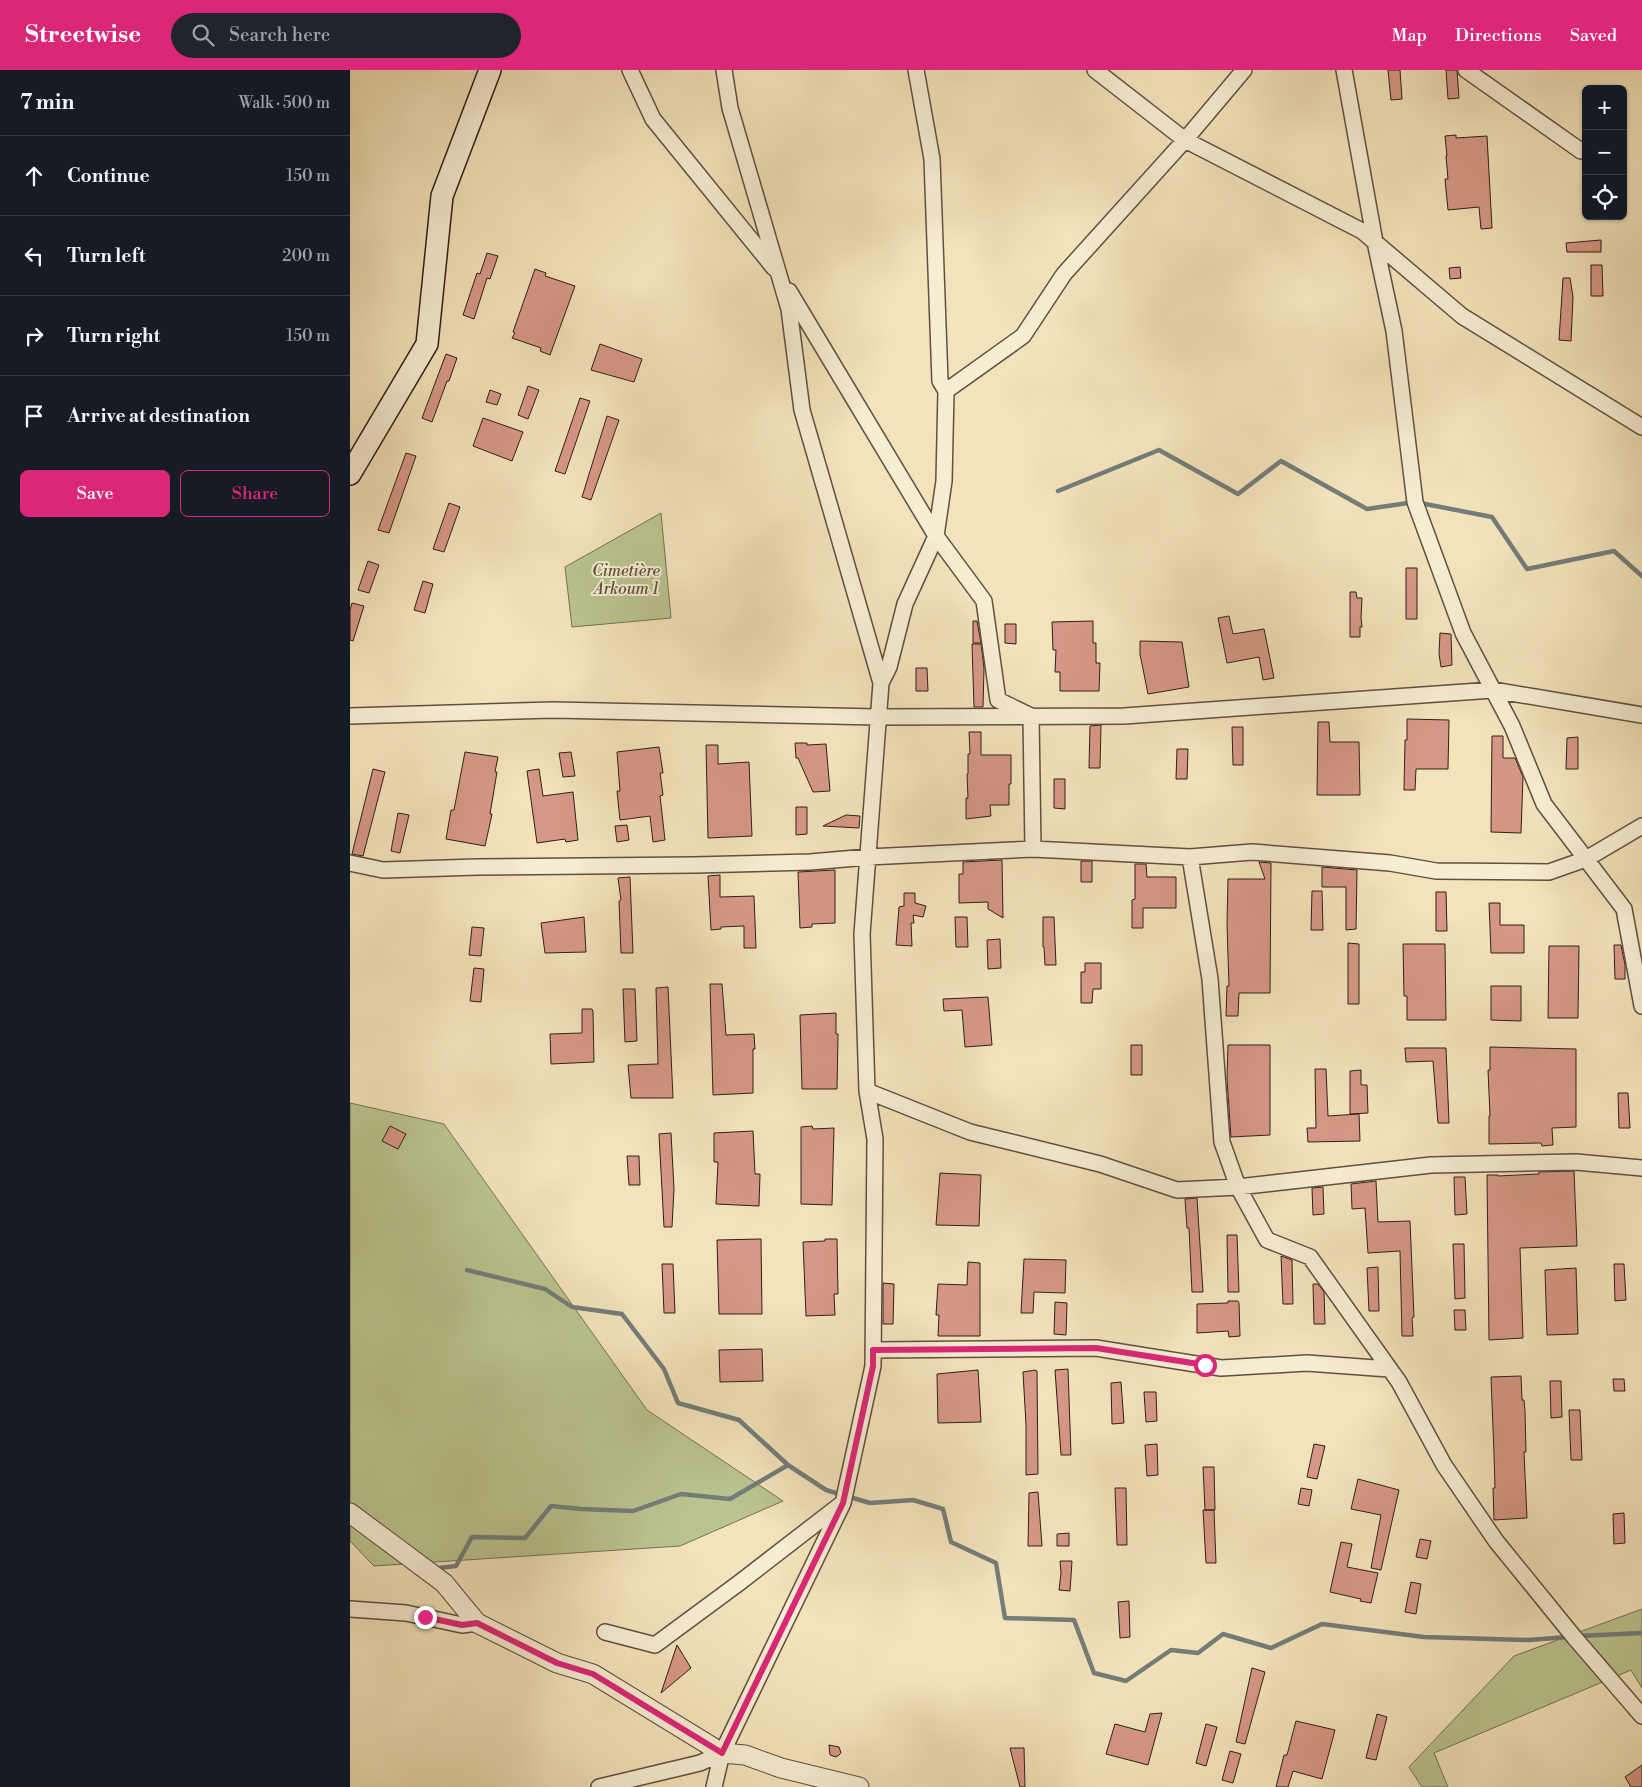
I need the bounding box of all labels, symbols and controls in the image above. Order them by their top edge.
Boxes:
search box [171,13,521,58]
text: Streetwise [25,20,141,50]
icon: search [189,21,217,49]
text: Search here [229,23,330,47]
text: Map [1391,24,1427,47]
text: Directions [1455,24,1542,47]
text: Saved [1570,24,1617,47]
map controls [1582,85,1627,220]
button: + [1582,85,1627,130]
text: 7 min [20,90,74,116]
text: Walk · 500 m [239,93,330,113]
button: − [1582,130,1627,175]
icon: ahead [20,162,48,190]
text: Continue [67,164,150,188]
text: 150 m [286,166,330,186]
button: locate [1582,175,1627,220]
icon: left [20,242,48,270]
text: Turn left [67,244,146,268]
text: 200 m [282,246,330,266]
icon: right [20,322,48,350]
text: Turn right [67,324,160,348]
text: 150 m [286,326,330,346]
icon: arrive [20,402,48,430]
text: Arrive at destination [67,404,250,428]
button: Save [20,470,170,517]
button: Share [180,470,330,517]
park label: Cimetière Arkoum 1 [592,561,661,599]
route start [1194,1354,1217,1377]
route end [414,1606,437,1629]

